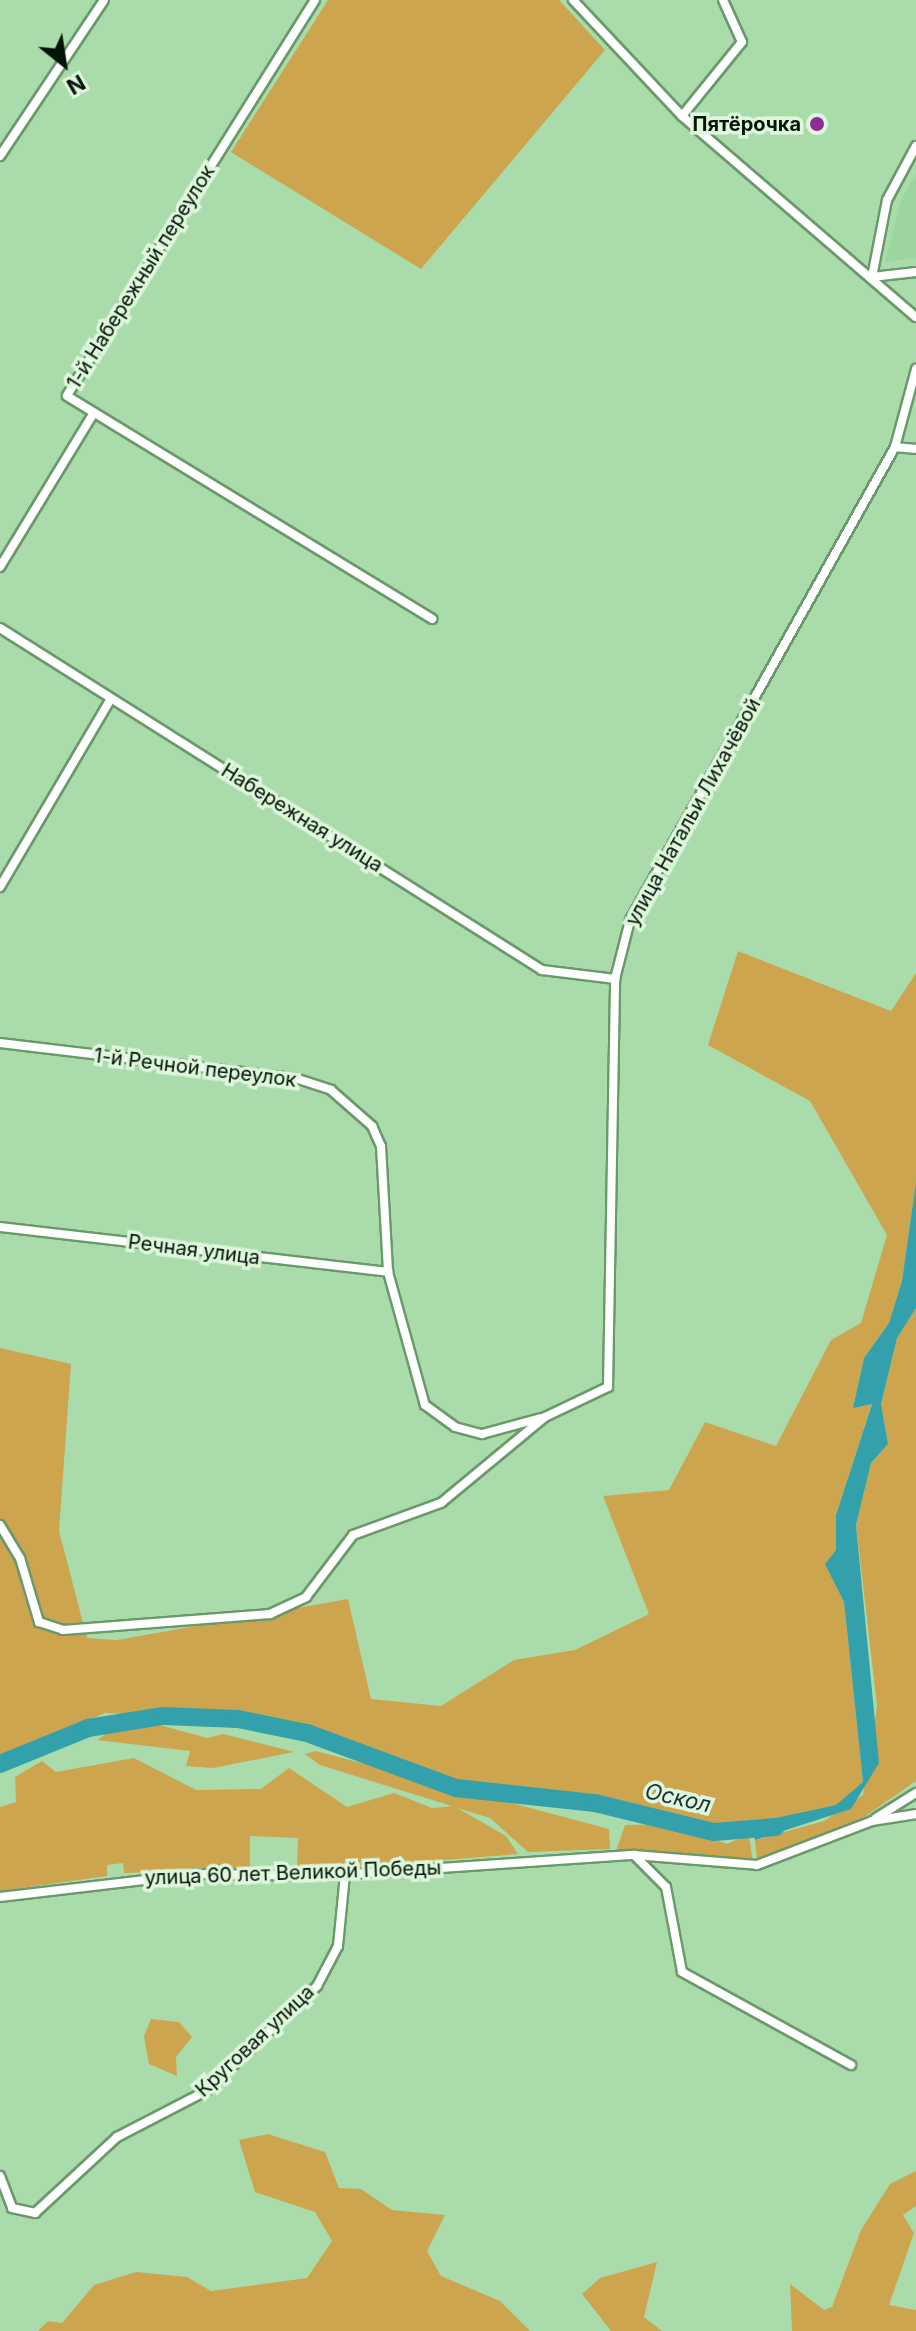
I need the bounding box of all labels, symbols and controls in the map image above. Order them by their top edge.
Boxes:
north arrow [24,24,104,104]
text: N [62,69,90,100]
place label: Пятёрочка [693,112,801,136]
marker: Пятёрочка [808,115,826,133]
street label: 1-й Набережный переулок [62,161,220,393]
street label: улица Натальи Лихачёвой [620,694,766,930]
street label: Набережная улица [217,759,387,877]
street label: 1-й Речной переулок [92,1044,298,1092]
street label: Речная улица [127,1230,261,1270]
water label: Оскол [643,1778,713,1818]
street label: улица 60 лет Великой Победы [144,1856,442,1890]
street label: Круговая улица [191,1980,319,2102]

